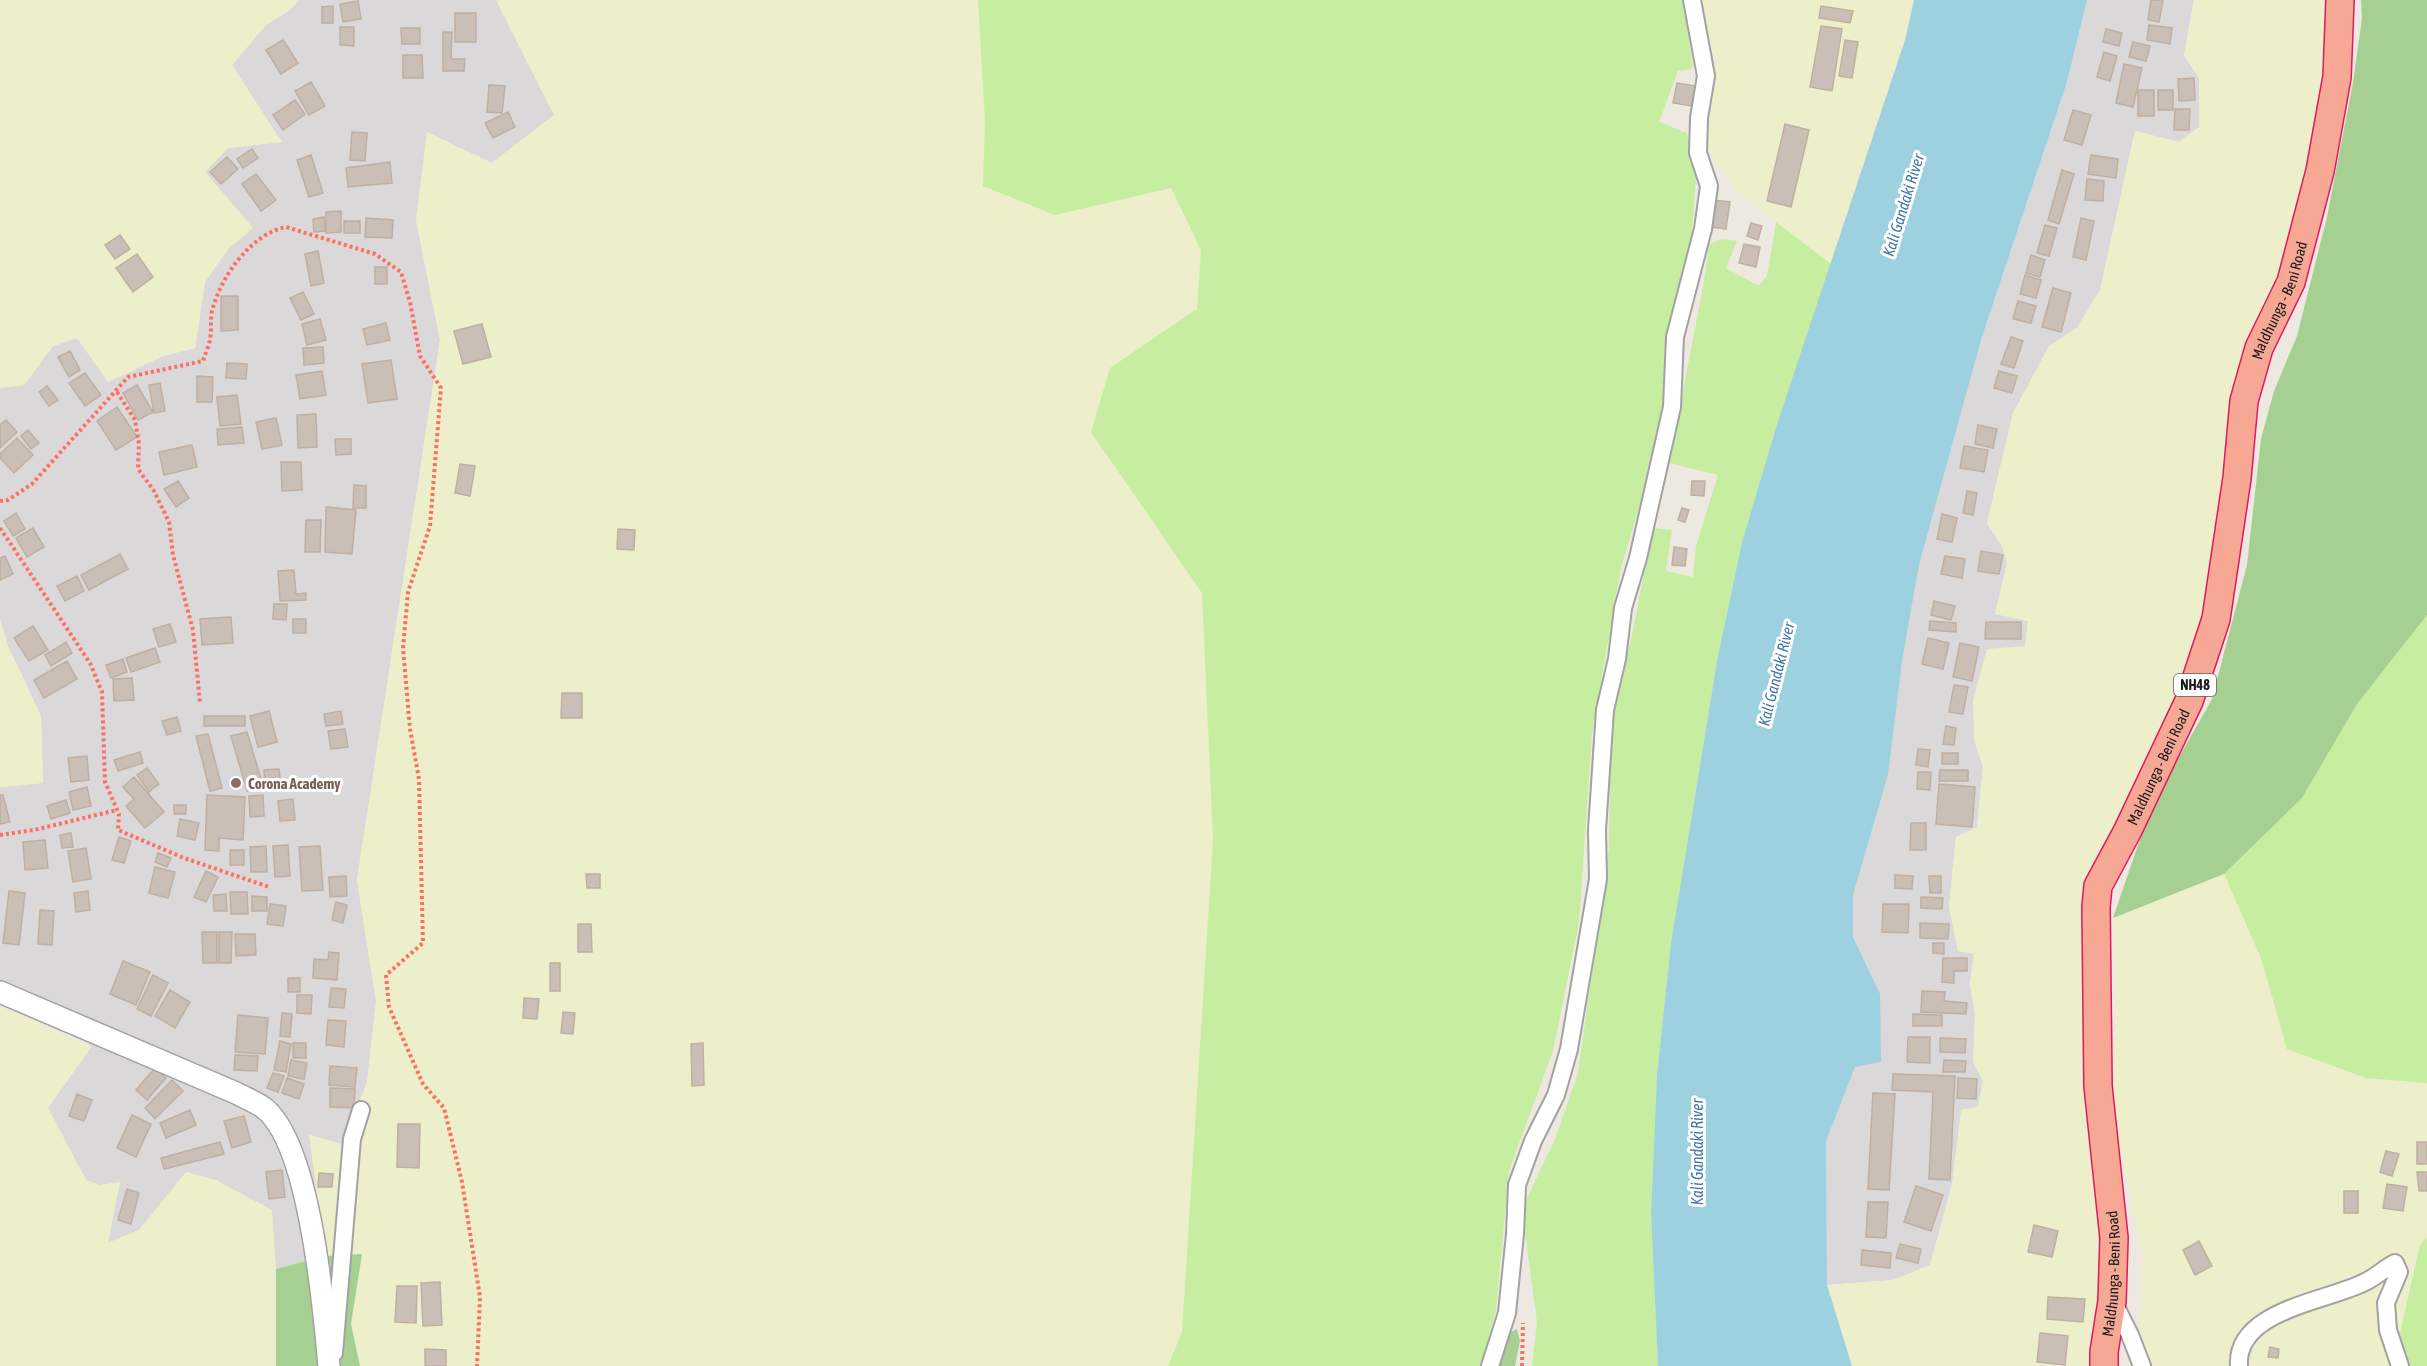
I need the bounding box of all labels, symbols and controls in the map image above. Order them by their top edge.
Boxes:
water label: Kali Gandaki River [1879,150,1928,258]
street label: Maldhunga - Beni Road [2248,240,2310,361]
water label: Kali Gandaki River [1754,619,1798,728]
road number: NH48 [2174,674,2216,696]
street label: Maldhunga - Beni Road [2123,706,2193,828]
place label: Corona Academy [248,775,341,792]
marker: Corona Academy [229,776,243,790]
water label: Kali Gandaki River [1688,1098,1706,1205]
street label: Maldhunga - Beni Road [2098,1210,2123,1338]

